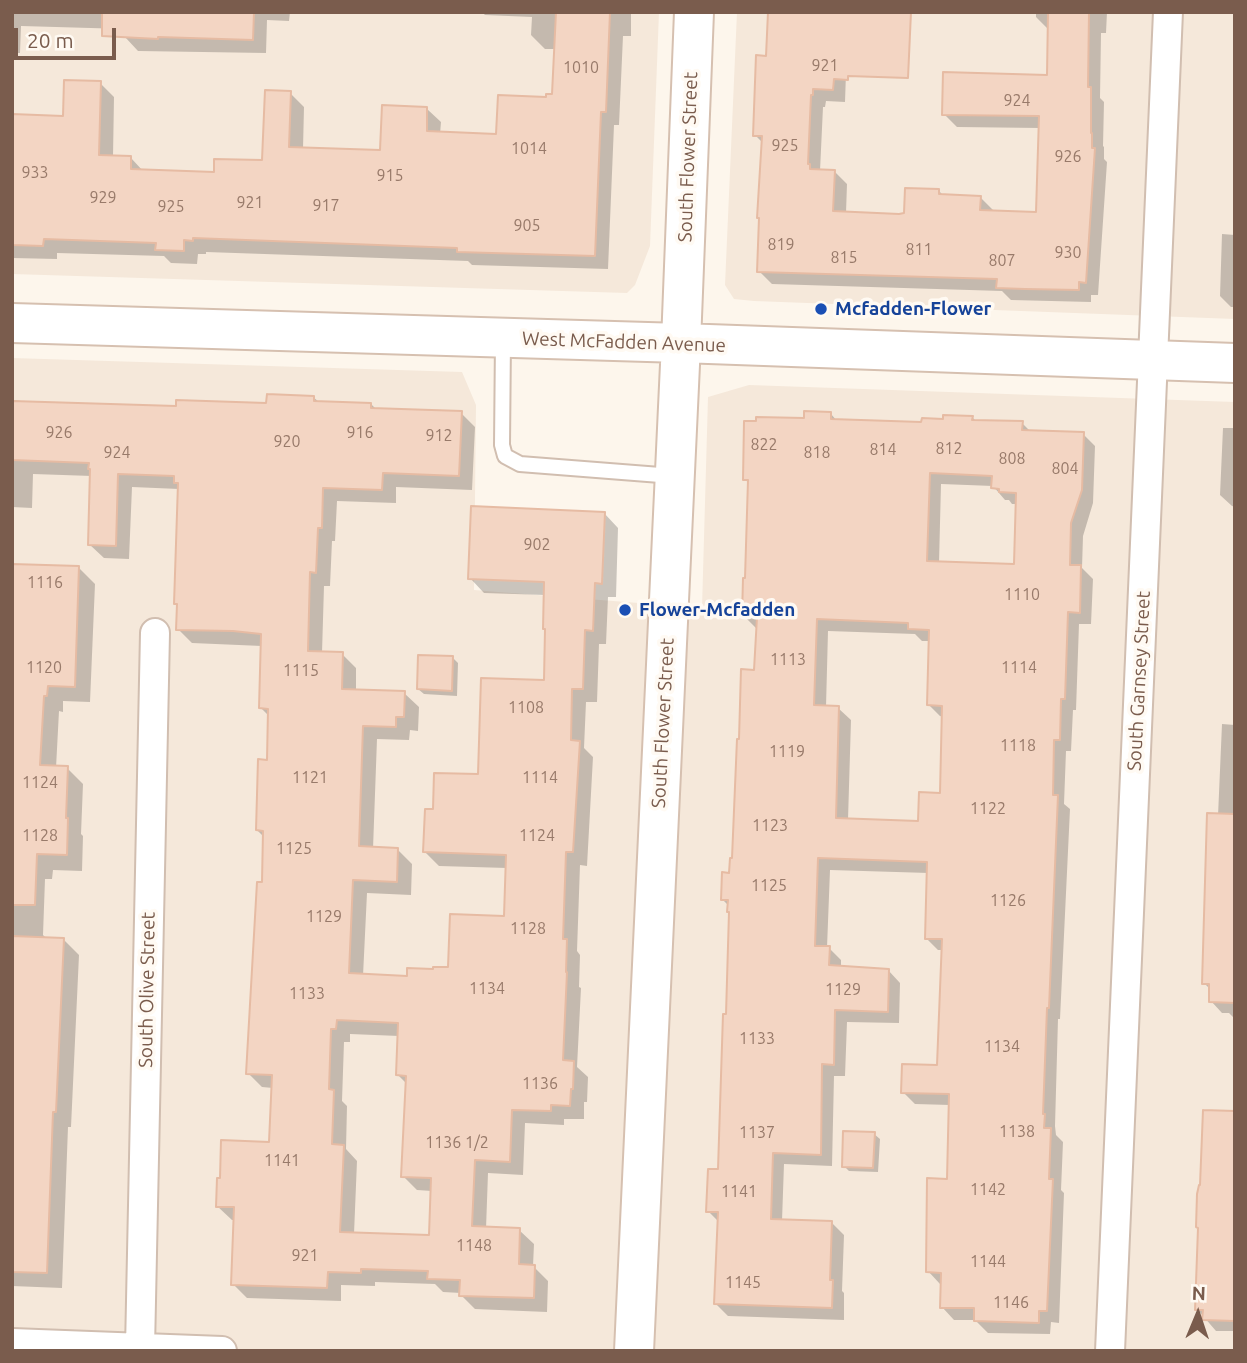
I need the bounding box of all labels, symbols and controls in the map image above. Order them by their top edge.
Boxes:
scale bar [18,14,119,58]
text: 20 m [27,28,74,52]
house number: 921 [811,56,839,76]
house number: 1010 [563,58,599,78]
street label: South Flower Street [674,71,702,243]
house number: 924 [1003,91,1031,111]
house number: 925 [771,136,799,156]
house number: 1014 [511,139,547,159]
house number: 926 [1054,147,1082,167]
house number: 933 [21,163,49,183]
house number: 915 [376,166,404,186]
house number: 929 [89,188,117,208]
house number: 921 [236,193,264,213]
house number: 917 [312,196,340,216]
house number: 925 [157,197,185,217]
house number: 905 [513,216,541,236]
house number: 819 [767,235,795,255]
house number: 811 [905,240,933,260]
house number: 930 [1054,243,1082,263]
house number: 815 [830,248,858,268]
house number: 807 [988,251,1016,271]
place label: Mcfadden-Flower [835,298,991,320]
marker: Mcfadden-Flower [813,301,829,317]
street label: West McFadden Avenue [522,327,726,357]
house number: 926 [45,423,73,443]
house number: 916 [346,423,374,443]
house number: 912 [425,426,453,446]
house number: 920 [273,432,301,452]
house number: 822 [750,435,778,455]
house number: 812 [935,439,963,459]
house number: 814 [869,440,897,460]
house number: 924 [103,443,131,463]
house number: 818 [803,443,831,463]
house number: 808 [998,449,1026,469]
house number: 804 [1051,459,1079,479]
house number: 902 [523,535,551,555]
house number: 1116 [27,573,63,593]
house number: 1110 [1004,585,1040,605]
street label: South Garnsey Street [1123,590,1155,772]
place label: Flower-Mcfadden [639,599,795,621]
marker: Flower-Mcfadden [617,602,633,618]
street label: South Flower Street [647,637,679,809]
house number: 1113 [770,650,806,670]
house number: 1120 [26,658,62,678]
house number: 1114 [1001,658,1037,678]
house number: 1115 [283,661,319,681]
house number: 1108 [508,698,544,718]
house number: 1118 [1000,736,1036,756]
house number: 1119 [769,742,805,762]
house number: 1121 [292,768,328,788]
house number: 1114 [522,768,558,788]
house number: 1124 [22,773,58,793]
house number: 1122 [970,799,1006,819]
house number: 1123 [752,816,788,836]
house number: 1128 [22,826,58,846]
house number: 1124 [519,826,555,846]
house number: 1125 [276,839,312,859]
house number: 1125 [751,876,787,896]
house number: 1126 [990,891,1026,911]
house number: 1129 [306,907,342,927]
street label: South Olive Street [134,912,160,1068]
house number: 1128 [510,919,546,939]
house number: 1134 [469,979,505,999]
house number: 1129 [825,980,861,1000]
house number: 1133 [289,984,325,1004]
house number: 1133 [739,1029,775,1049]
house number: 1134 [984,1037,1020,1057]
house number: 1136 [522,1074,558,1094]
house number: 1138 [999,1122,1035,1142]
house number: 1137 [739,1123,775,1143]
house number: 1136 1/2 [425,1133,489,1153]
house number: 1141 [264,1151,300,1171]
house number: 1142 [970,1180,1006,1200]
house number: 1141 [721,1182,757,1202]
house number: 1148 [456,1236,492,1256]
house number: 921 [291,1246,319,1266]
house number: 1144 [970,1252,1006,1272]
house number: 1145 [725,1273,761,1293]
north arrow [1163,1279,1233,1349]
text: N [1191,1282,1206,1304]
house number: 1146 [993,1293,1029,1313]

